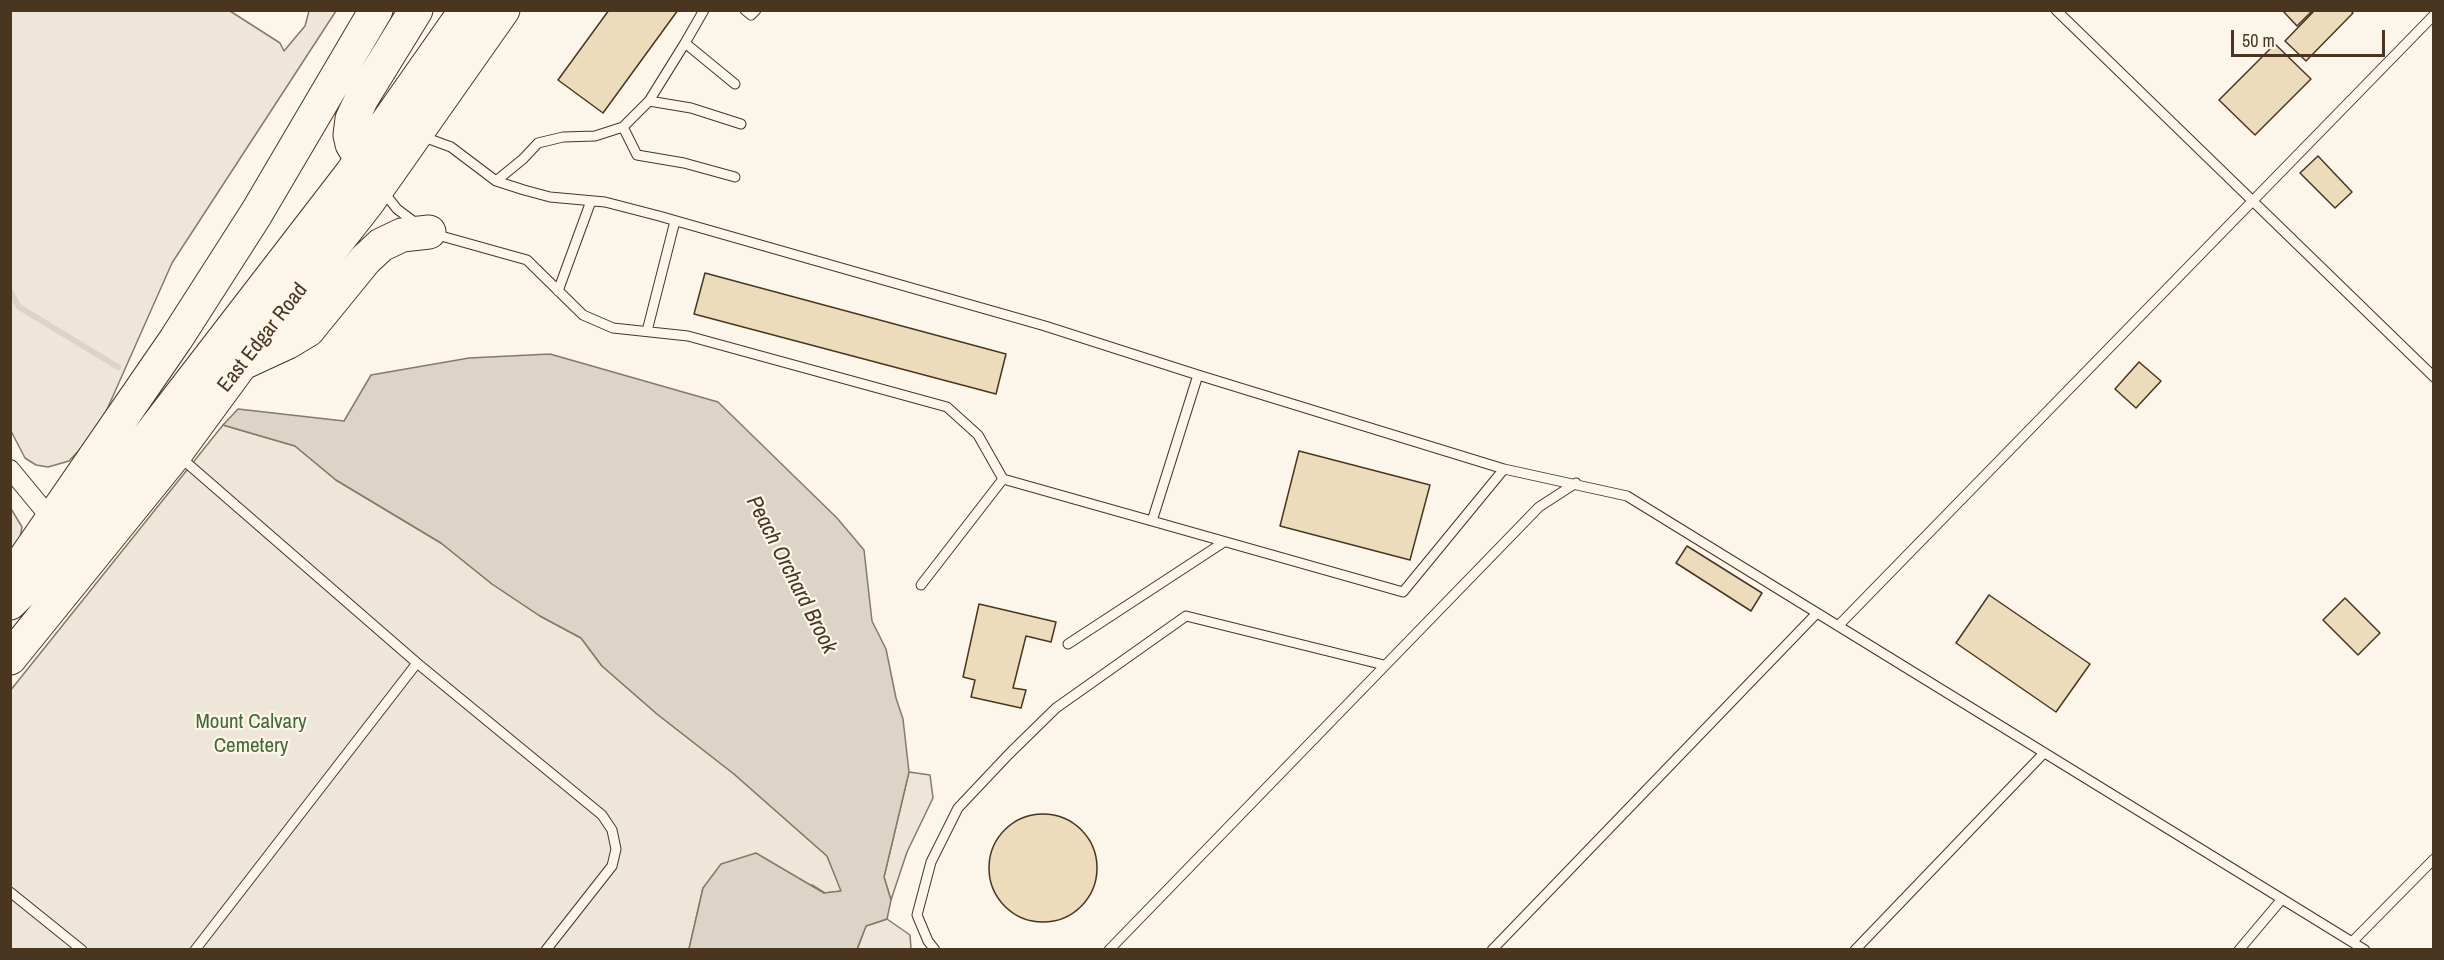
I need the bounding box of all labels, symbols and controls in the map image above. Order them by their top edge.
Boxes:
scale bar [2234,18,2388,56]
text: 50 m [2242,28,2275,53]
street label: East Edgar Road [213,279,313,397]
water label: Peach Orchard Brook [740,492,842,658]
park label: Mount Calvary Cemetery [195,709,307,759]

